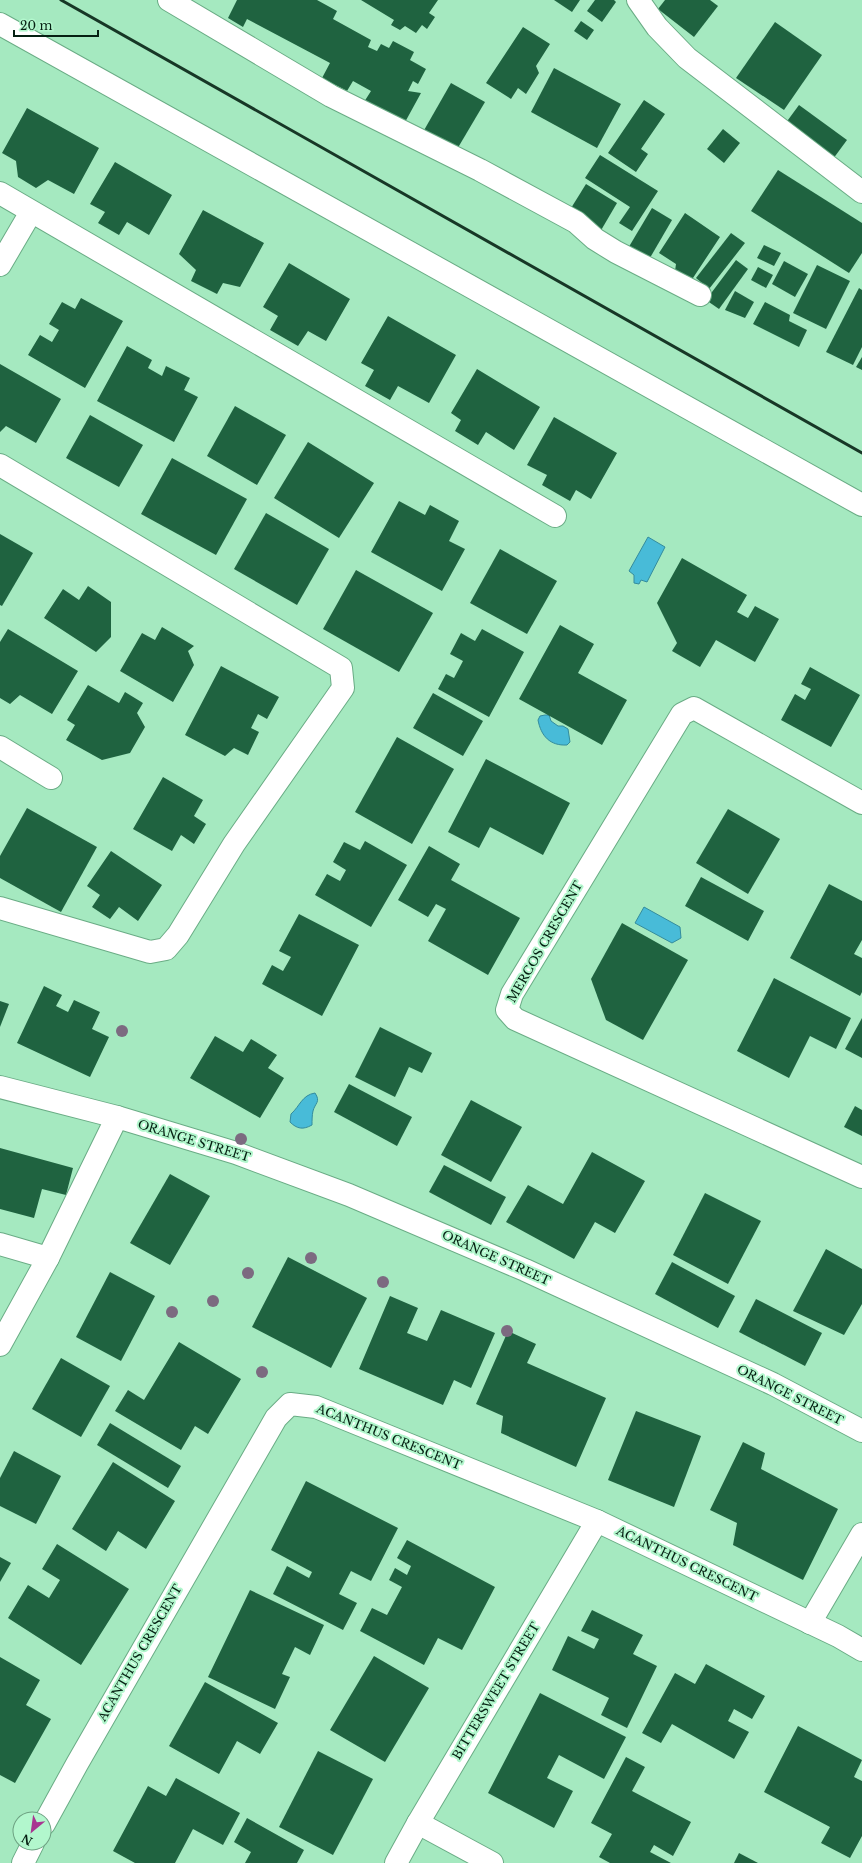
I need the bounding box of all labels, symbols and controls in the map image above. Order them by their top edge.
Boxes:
scale bar [14,12,98,38]
text: 20 m [20,18,52,33]
street label: MERCOS CRESCENT [504,878,586,1005]
street label: ORANGE STREET [136,1116,253,1165]
street label: ORANGE STREET [440,1227,553,1288]
street label: ORANGE STREET [735,1361,846,1428]
street label: ACANTHUS CRESCENT [313,1400,464,1473]
street label: ACANTHUS CRESCENT [613,1522,761,1604]
street label: ACANTHUS CRESCENT [94,1581,185,1725]
street label: BITTERSWEET STREET [449,1619,543,1762]
north arrow [12,1811,52,1851]
text: N [19,1831,35,1848]

